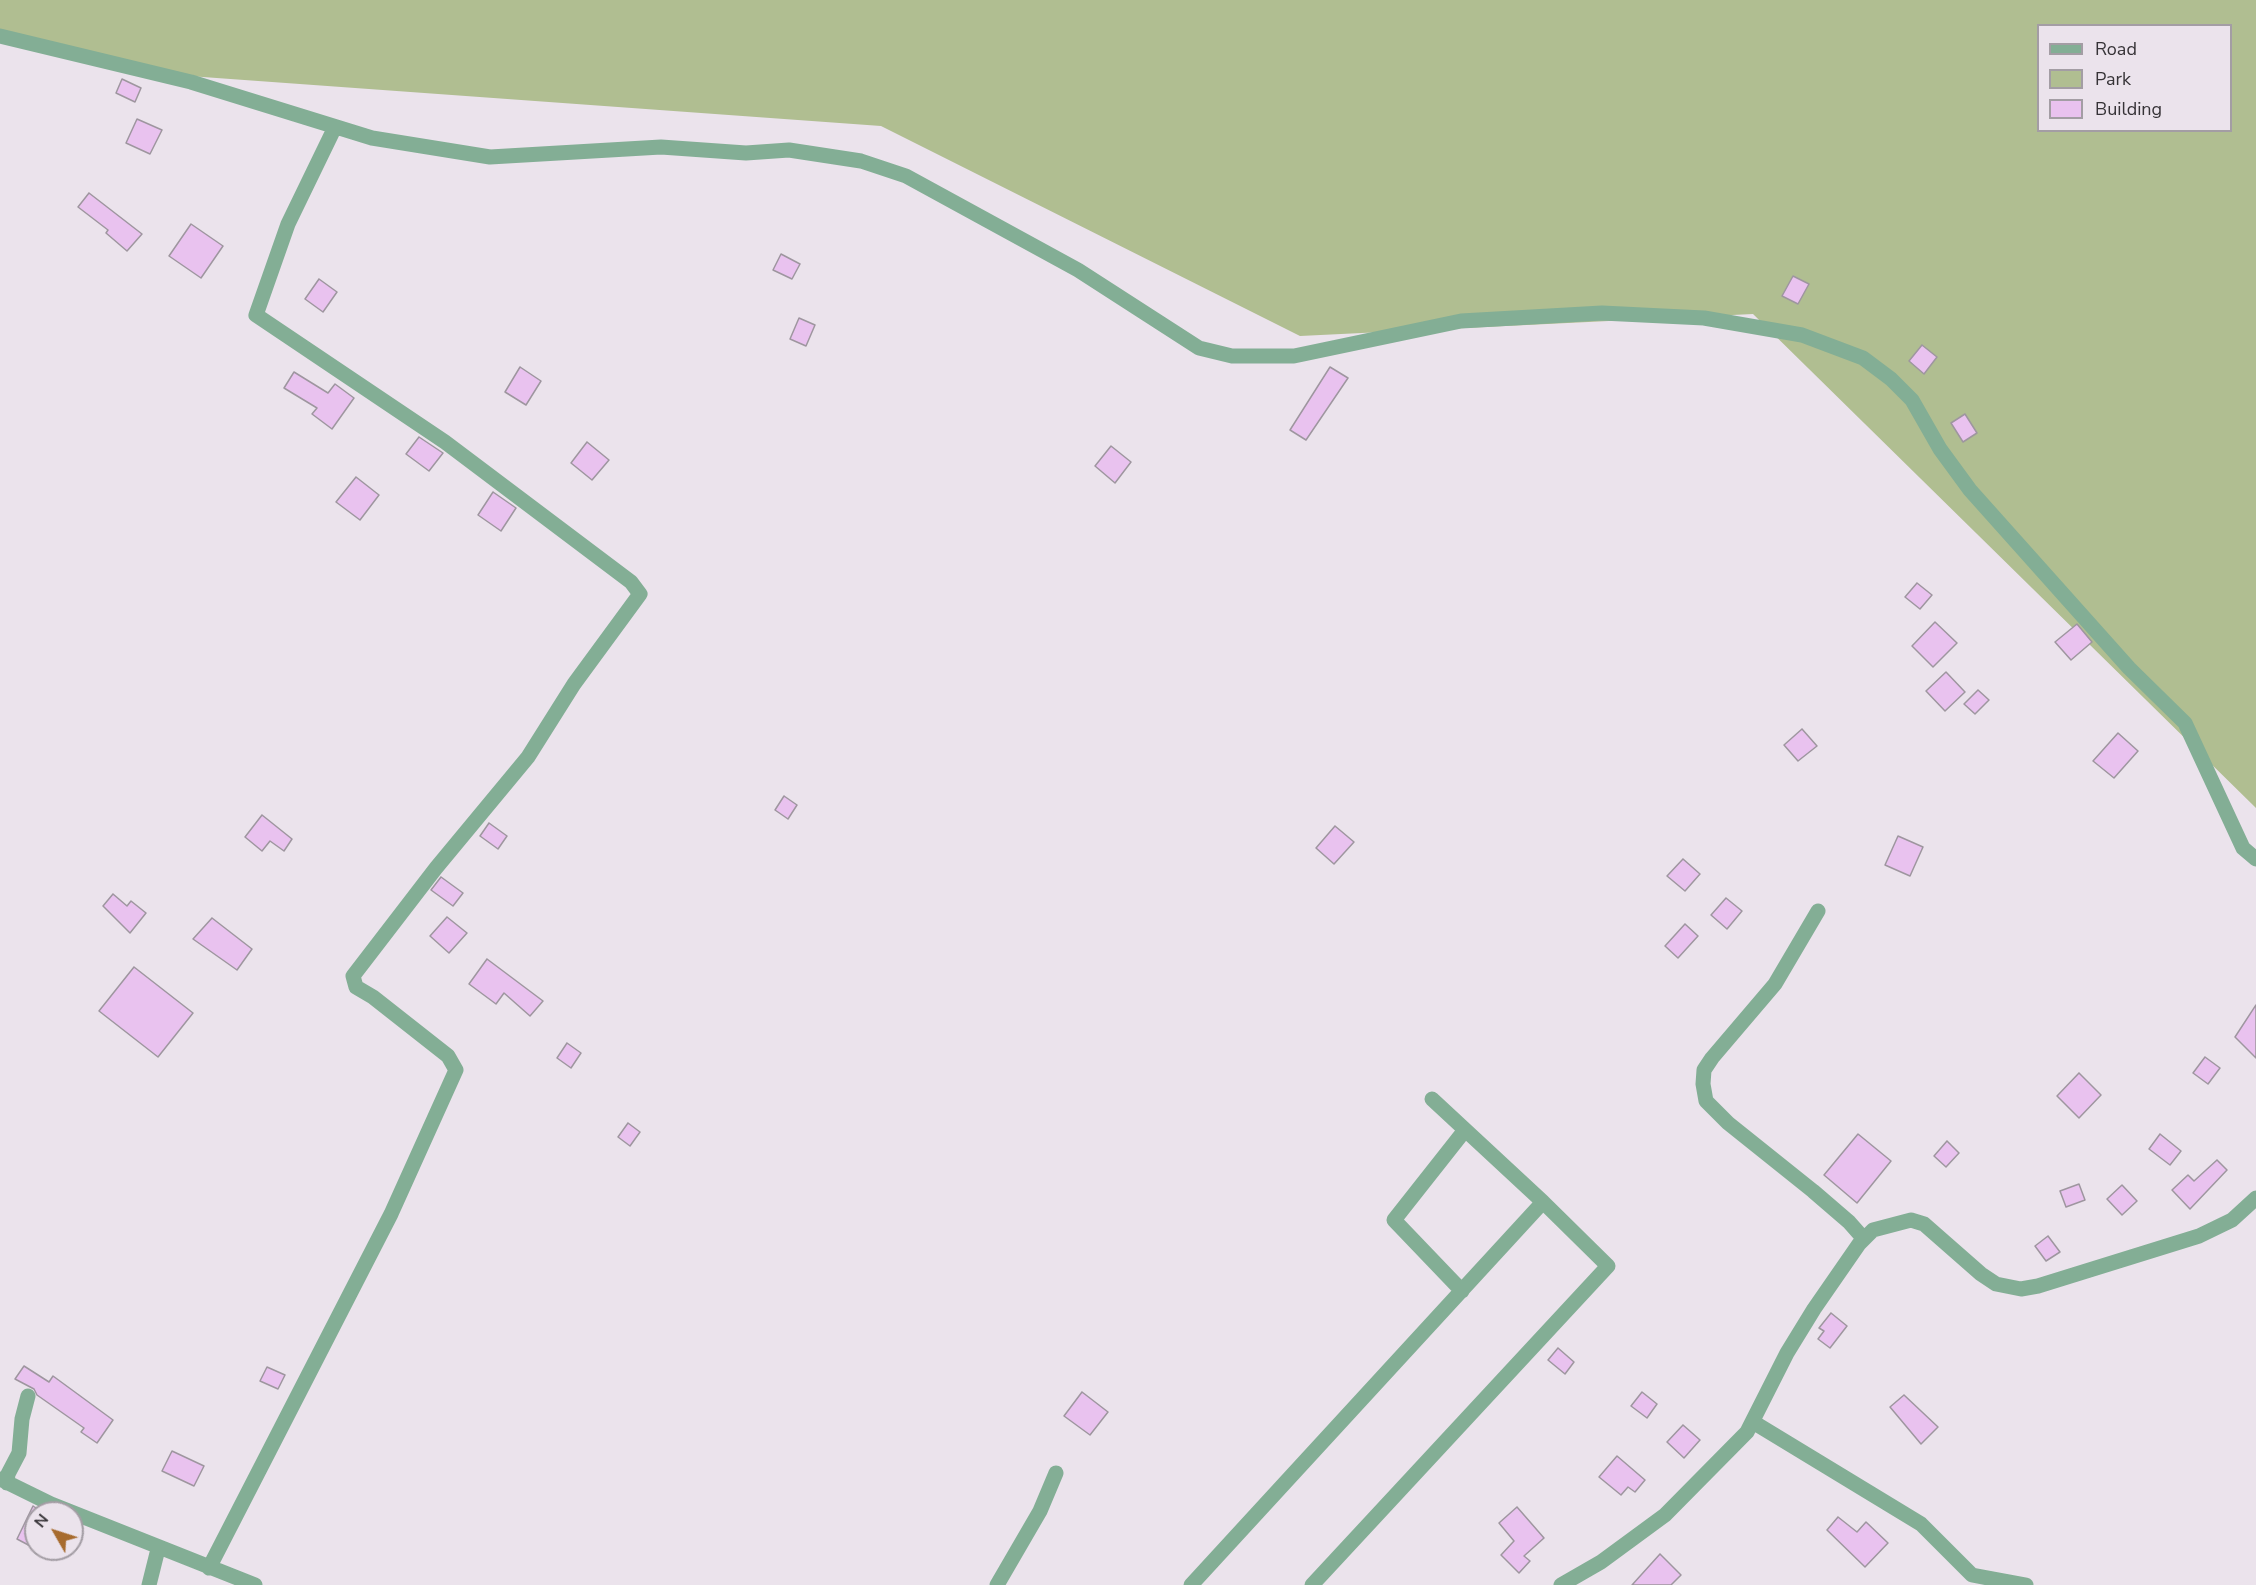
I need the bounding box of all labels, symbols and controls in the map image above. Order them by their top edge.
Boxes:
legend [2037,24,2232,132]
text: Road [2095,37,2137,61]
text: Park [2095,67,2131,91]
text: Building [2095,97,2162,121]
north arrow [24,1501,84,1561]
text: N [29,1509,54,1533]

